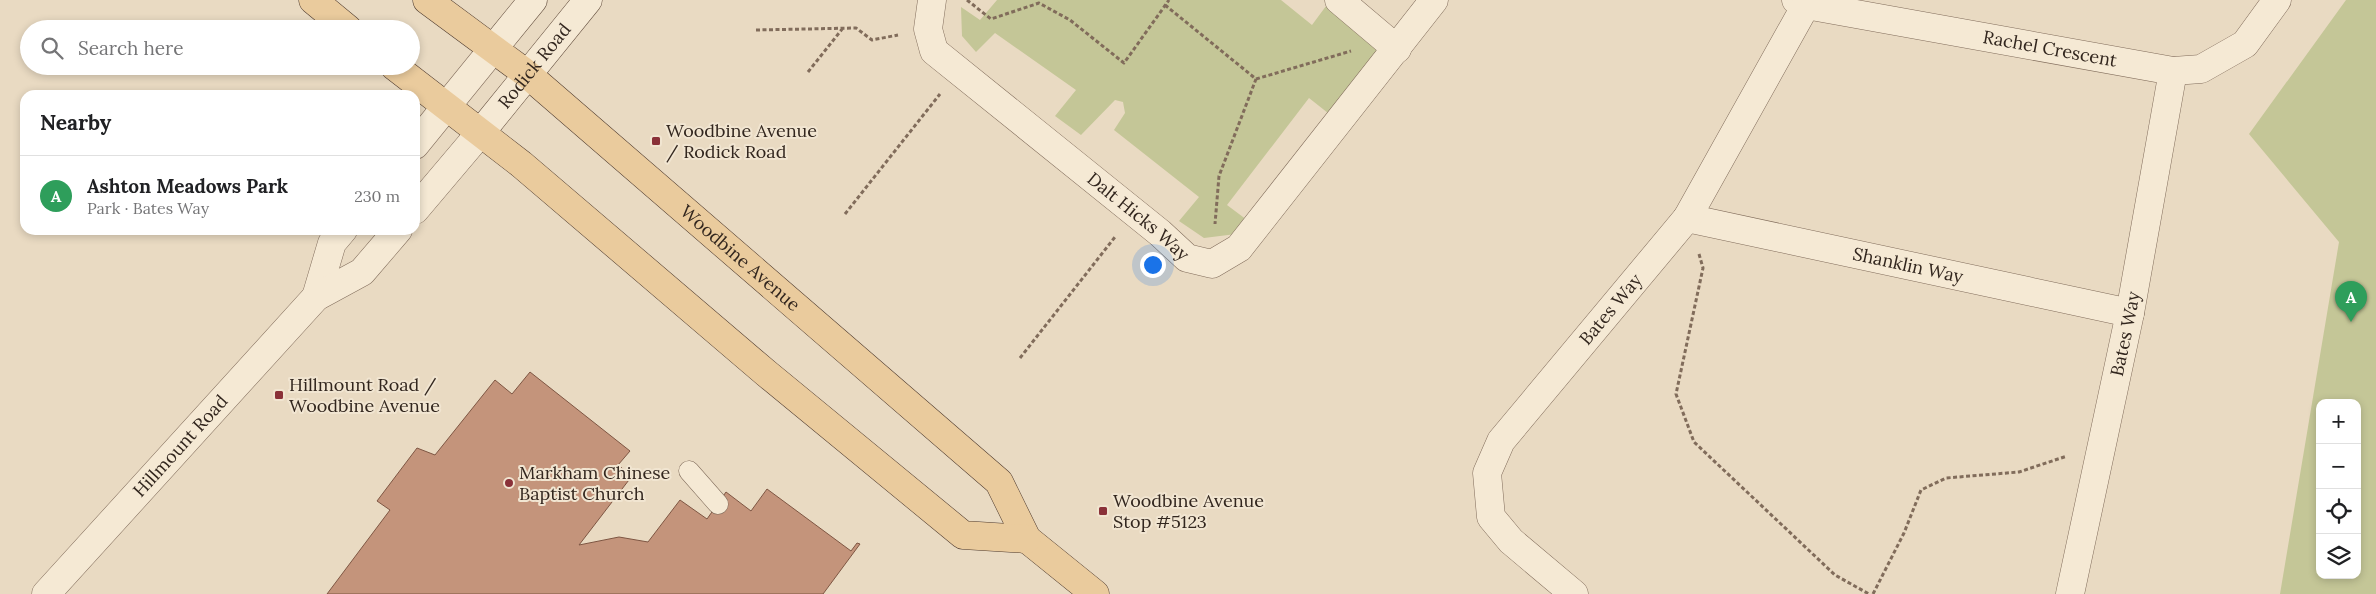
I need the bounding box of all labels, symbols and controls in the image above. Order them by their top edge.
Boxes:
street label: Rodick Road [493,18,576,113]
search box [20,20,420,75]
street label: Rachel Crescent [1981,25,2119,72]
icon: search [38,34,66,62]
text: Search here [78,36,184,60]
text: Nearby [40,109,111,136]
place label: Woodbine Avenue / Rodick Road [666,119,817,163]
marker: Woodbine Avenue / Rodick Road [650,135,662,147]
street label: Dalt Hicks Way [1083,167,1195,266]
text: Ashton Meadows Park [87,174,288,198]
text: A [51,186,61,206]
text: 230 m [354,186,400,206]
text: Park · Bates Way [87,198,209,218]
street label: Woodbine Avenue [676,200,805,316]
street label: Shanklin Way [1851,242,1966,288]
your location [1140,252,1166,278]
street label: Bates Way [1574,268,1647,350]
pin: A [2335,281,2367,322]
street label: Bates Way [2105,289,2145,378]
place label: Hillmount Road / Woodbine Avenue [289,373,440,417]
marker: Hillmount Road / Woodbine Avenue [273,389,285,401]
street label: Hillmount Road [128,390,233,502]
map controls [2316,399,2361,579]
button: + [2316,399,2361,444]
button: − [2316,444,2361,489]
place label: Markham Chinese Baptist Church [519,461,671,505]
marker: Markham Chinese Baptist Church [503,477,515,489]
place label: Woodbine Avenue Stop #5123 [1113,489,1264,533]
button: locate [2316,489,2361,534]
marker: Woodbine Avenue Stop #5123 [1097,505,1109,517]
button: layers [2316,534,2361,579]

